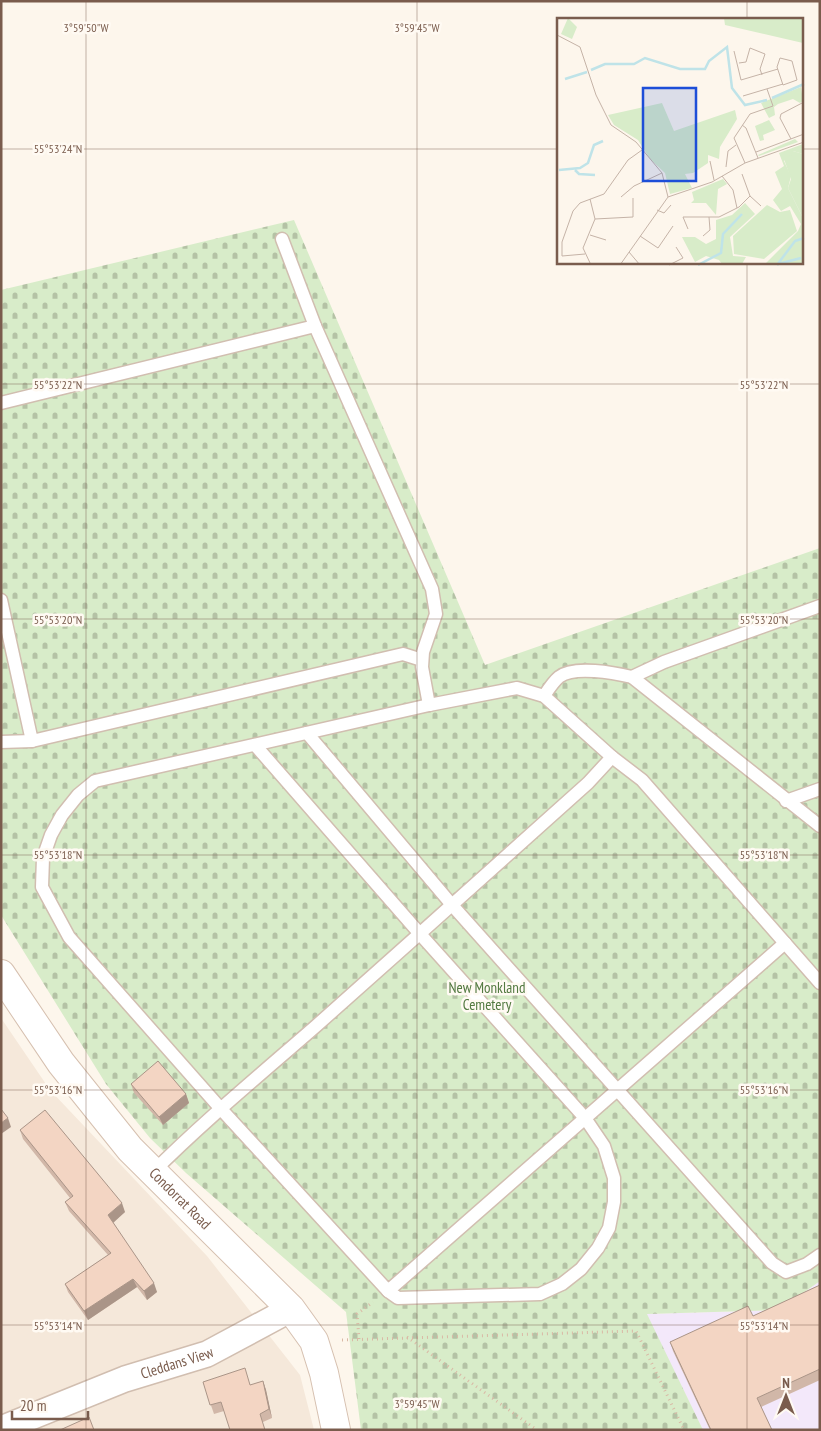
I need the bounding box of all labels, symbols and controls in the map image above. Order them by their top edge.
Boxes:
inset map [557,18,804,264]
text: 3°59'50"W [63,20,109,35]
text: 3°59'45"W [394,20,440,35]
text: 55°53'24"N [34,141,82,156]
text: 55°53'22"N [34,377,82,392]
text: 55°53'22"N [740,377,788,392]
text: 55°53'20"N [34,612,82,627]
text: 55°53'20"N [740,612,788,627]
text: 55°53'18"N [34,847,82,862]
text: 55°53'18"N [740,847,788,862]
park label: New Monkland Cemetery [449,978,525,1014]
text: 55°53'16"N [34,1082,82,1097]
text: 55°53'16"N [740,1082,788,1097]
street label: Condorrat Road [145,1163,215,1233]
text: 55°53'14"N [34,1318,82,1333]
text: 55°53'14"N [740,1318,788,1333]
street label: Cleddans View [138,1342,217,1383]
north arrow [761,1371,811,1421]
text: N [782,1374,790,1392]
scale bar [12,1388,89,1420]
text: 20 m [20,1396,46,1415]
text: 3°59'45"W [394,1396,440,1411]

